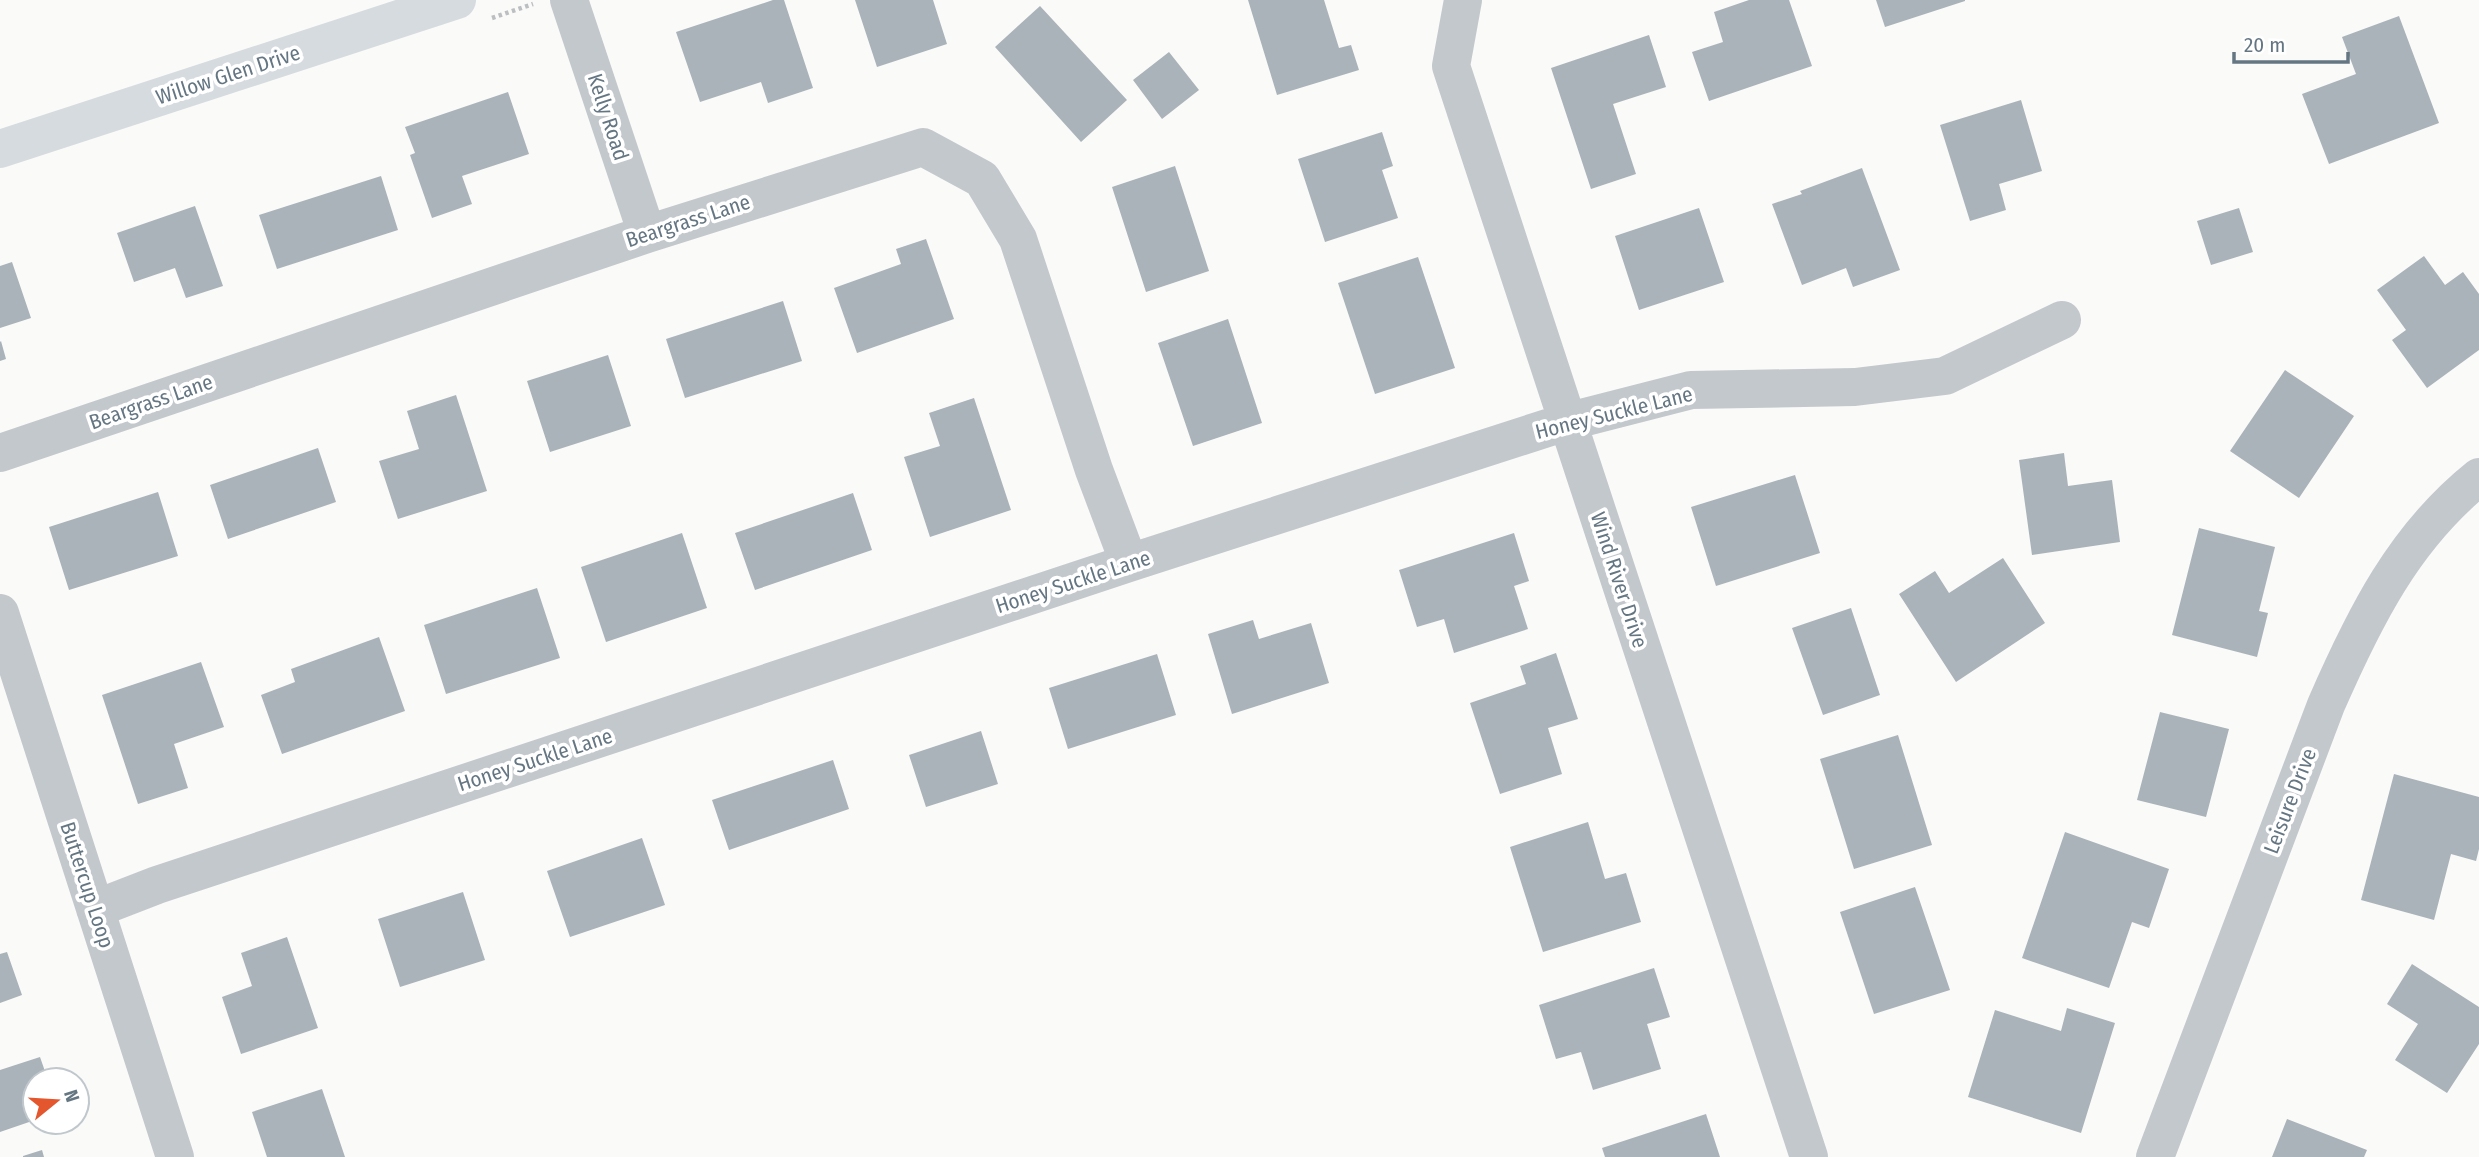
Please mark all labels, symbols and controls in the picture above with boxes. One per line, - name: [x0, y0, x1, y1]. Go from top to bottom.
- scale bar: [2234, 21, 2348, 65]
- text: 20 m: [2244, 32, 2285, 58]
- street label: Willow Glen Drive: [153, 39, 303, 111]
- street label: Kelly Road: [582, 70, 634, 164]
- street label: Beargrass Lane: [623, 189, 753, 253]
- street label: Beargrass Lane: [86, 369, 216, 435]
- street label: Honey Suckle Lane: [1533, 381, 1695, 445]
- street label: Wind River Drive: [1585, 509, 1653, 651]
- street label: Honey Suckle Lane: [992, 545, 1154, 619]
- street label: Honey Suckle Lane: [454, 723, 616, 797]
- street label: Leisure Drive: [2258, 745, 2322, 857]
- street label: Buttercup Loop: [54, 819, 120, 951]
- north arrow: [21, 1066, 91, 1136]
- text: N: [59, 1087, 84, 1105]

